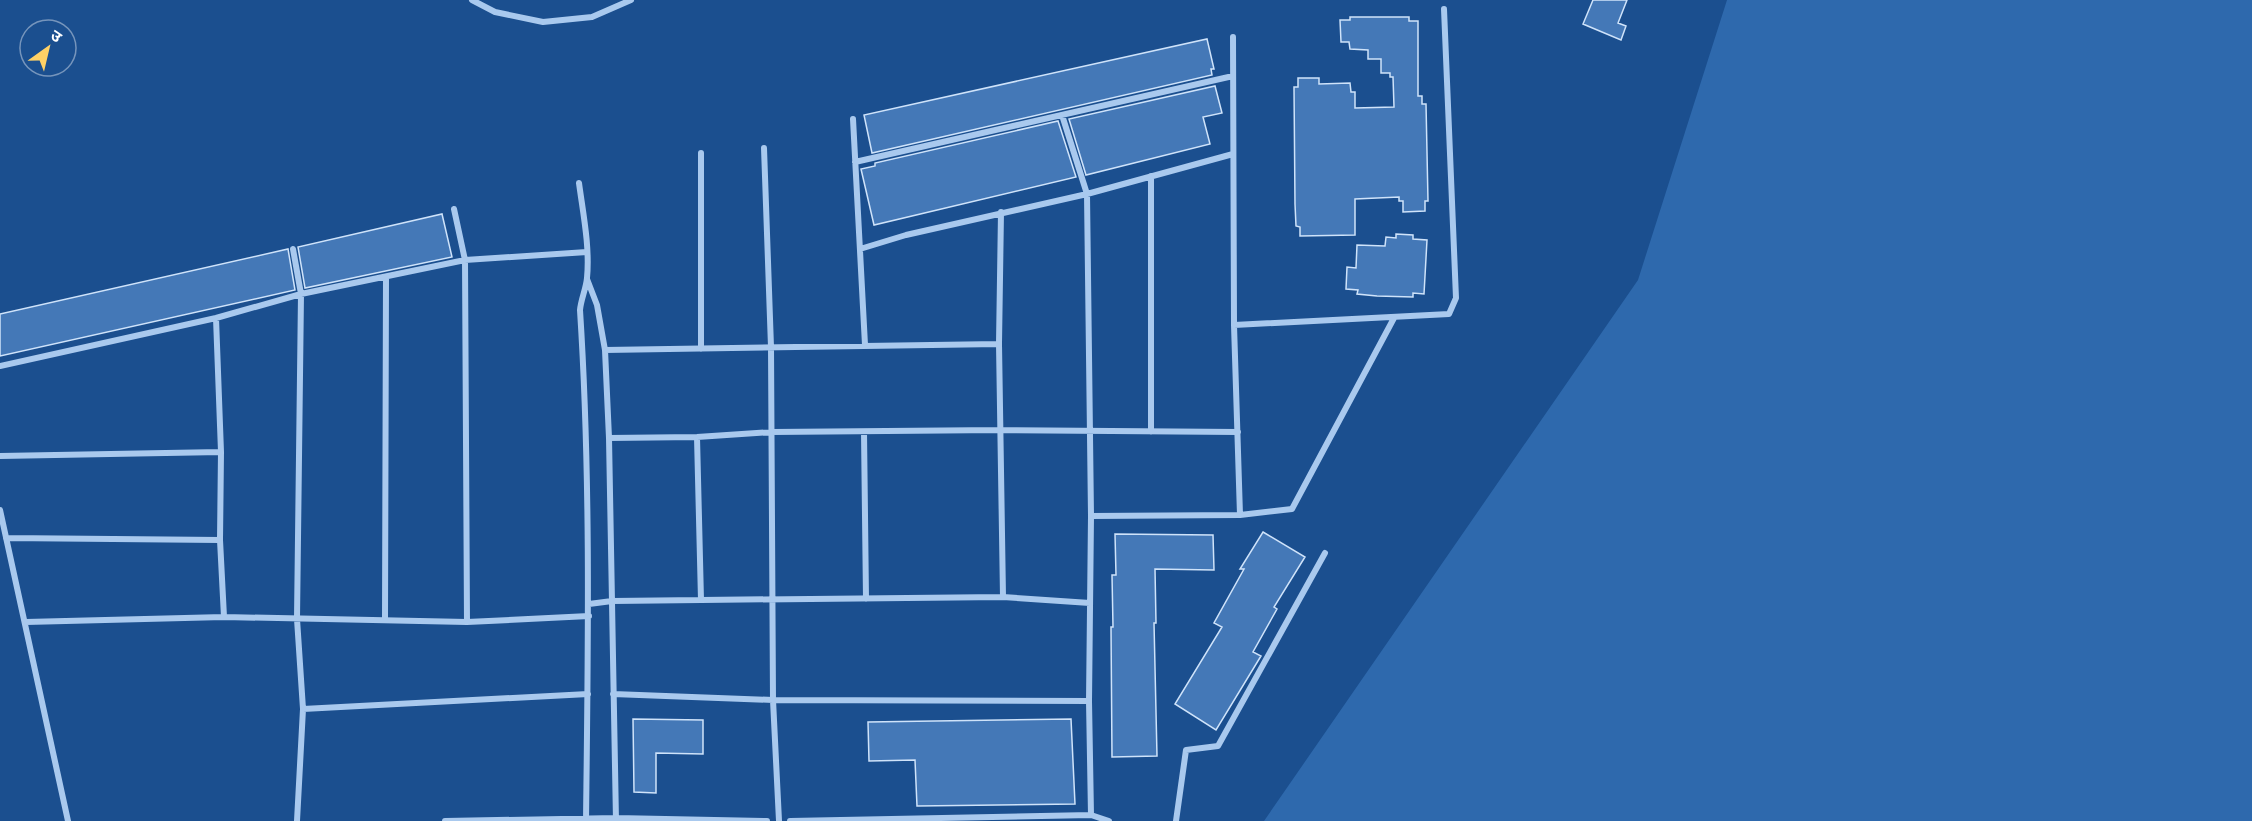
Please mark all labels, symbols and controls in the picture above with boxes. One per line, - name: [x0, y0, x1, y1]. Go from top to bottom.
- north arrow: [18, 18, 78, 78]
- text: उ: [47, 25, 66, 47]

